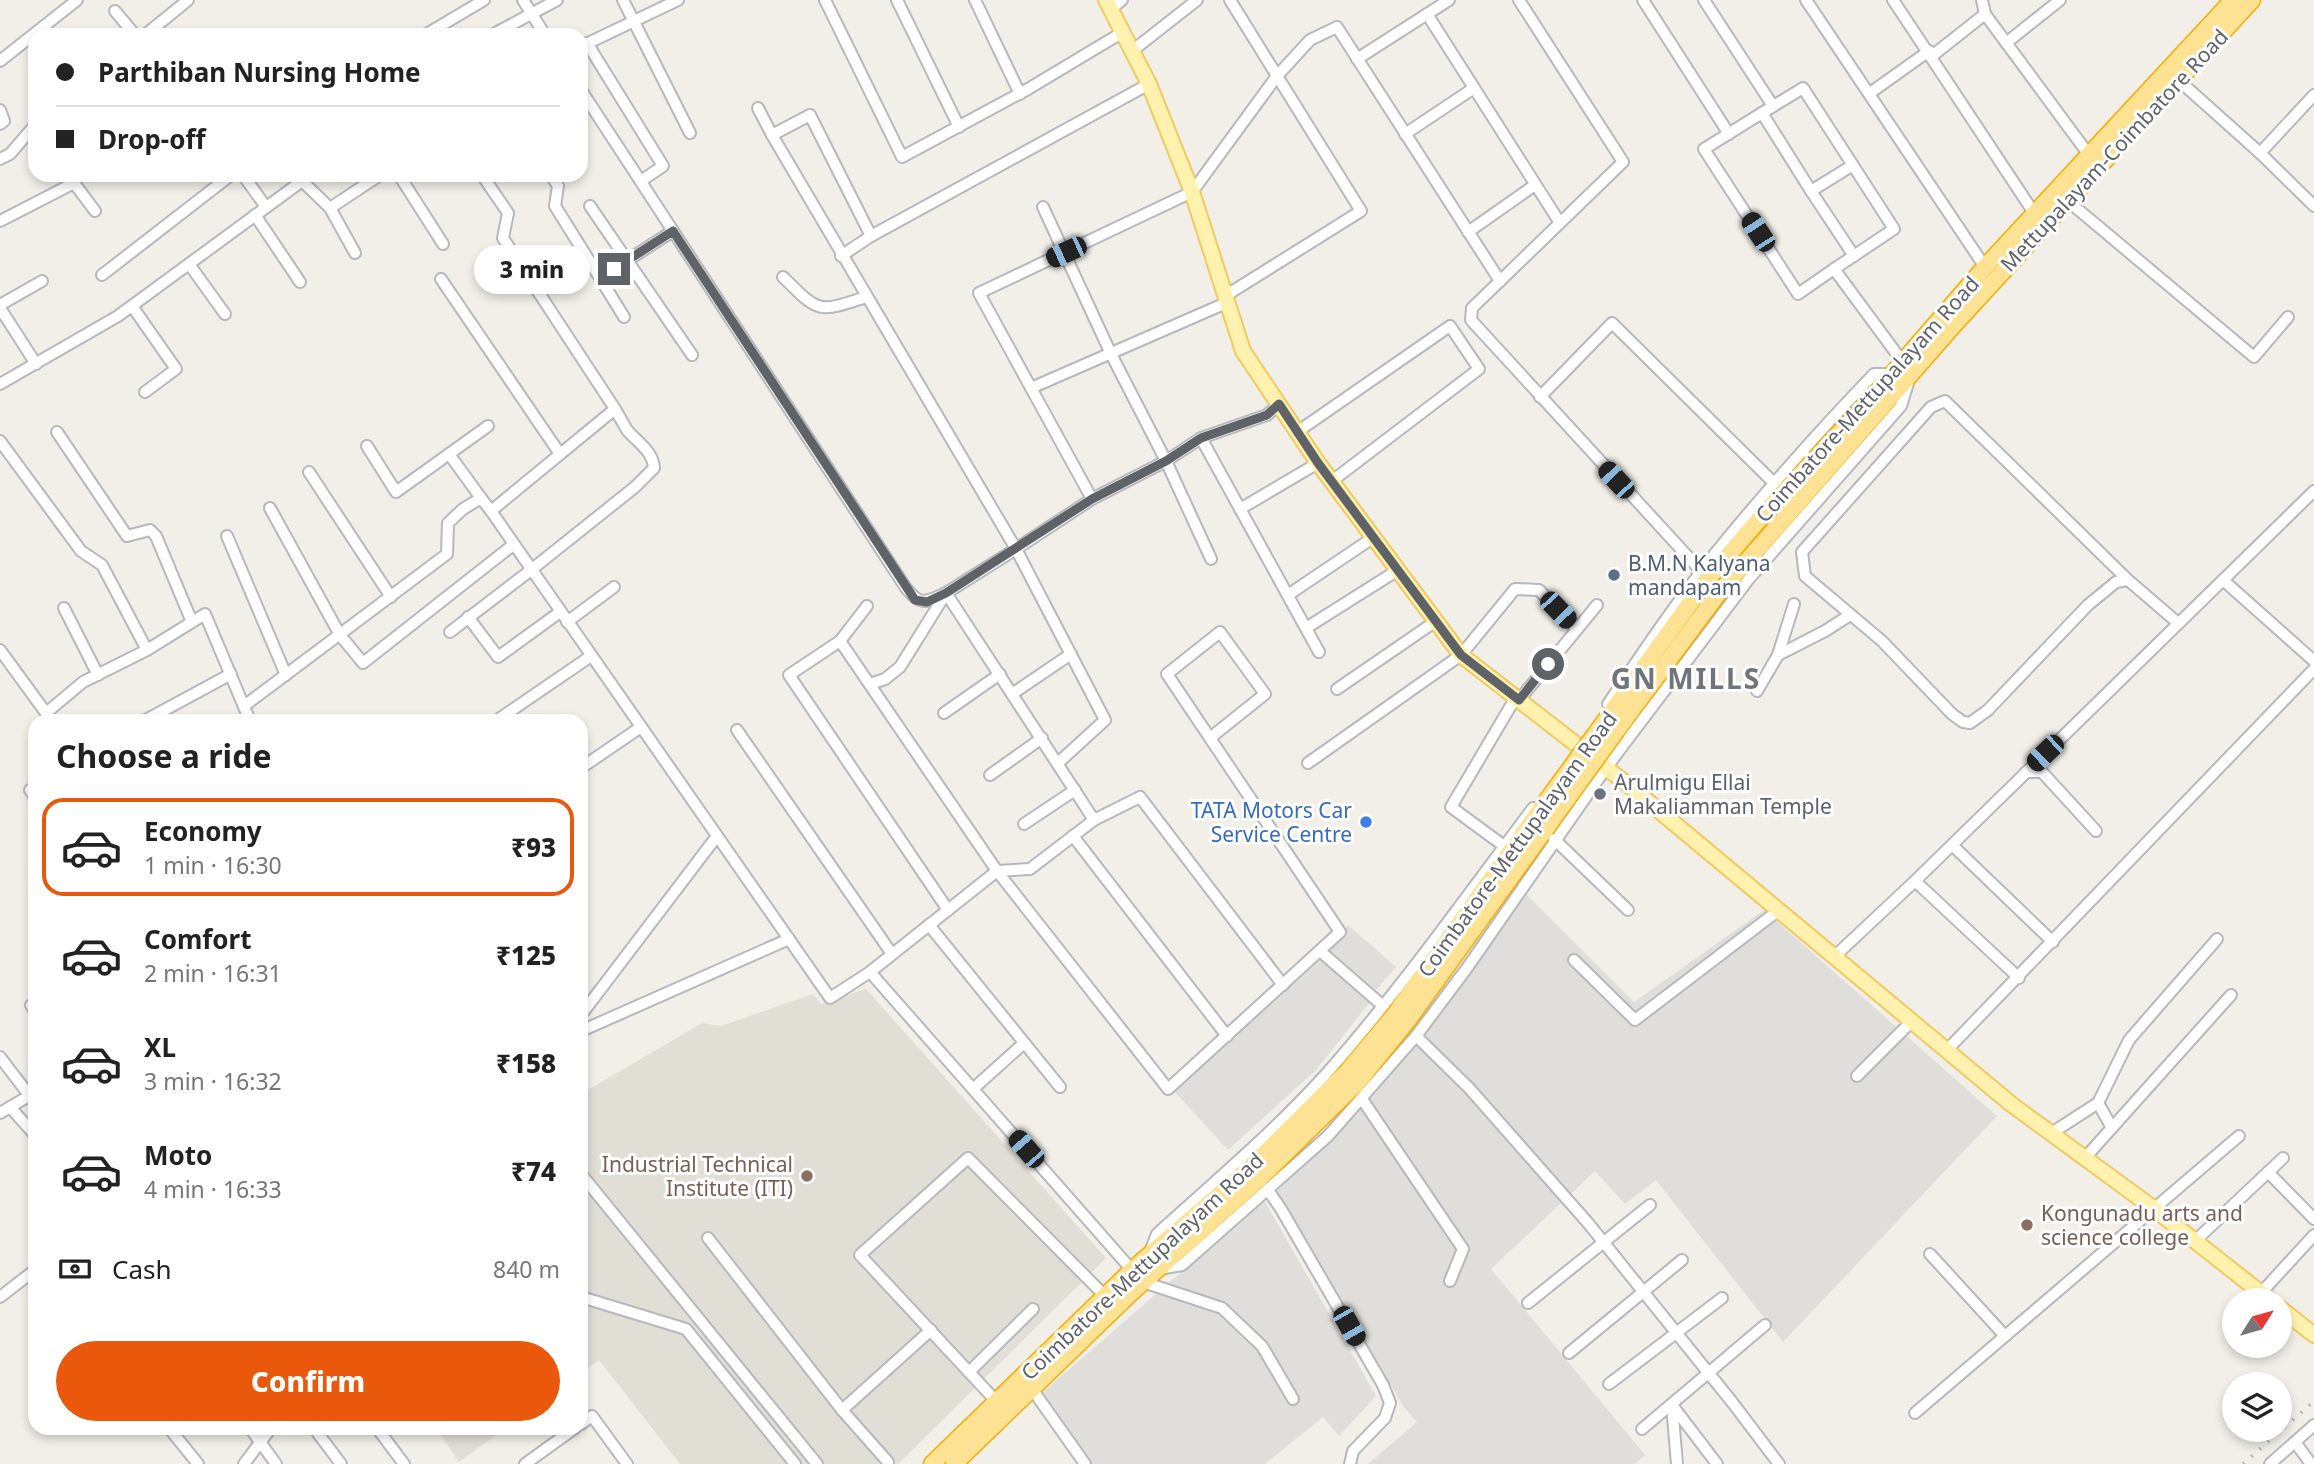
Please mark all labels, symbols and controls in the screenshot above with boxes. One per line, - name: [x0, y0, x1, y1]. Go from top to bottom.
- street label: Mettupalayam-Coimbatore Road: [1994, 23, 2234, 277]
- text: Parthiban Nursing Home: [98, 54, 421, 90]
- text: Drop-off: [98, 121, 205, 157]
- car: [1738, 209, 1779, 255]
- car: [1043, 234, 1090, 270]
- callout: 3 min: [474, 244, 590, 294]
- text: 3 min: [500, 253, 564, 285]
- route end: [598, 253, 630, 285]
- street label: Coimbatore-Mettupalayam Road: [1749, 270, 1985, 528]
- car: [1594, 457, 1639, 503]
- place label: B.M.N Kalyana mandapam: [1628, 549, 1771, 601]
- marker: B.M.N Kalyana mandapam: [1606, 567, 1622, 583]
- car: [1536, 588, 1581, 632]
- route start: [1532, 648, 1564, 680]
- district label: GN MILLS: [1611, 659, 1761, 697]
- street label: Coimbatore-Mettupalayam Road: [1411, 706, 1623, 982]
- car: [2023, 731, 2068, 775]
- text: Choose a ride: [56, 734, 272, 777]
- place label: Arulmigu Ellai Makaliamman Temple: [1614, 768, 1832, 820]
- marker: Arulmigu Ellai Makaliamman Temple: [1592, 786, 1608, 802]
- place label: TATA Motors Car Service Centre: [1191, 796, 1352, 848]
- text: Economy: [144, 813, 262, 849]
- marker: TATA Motors Car Service Centre: [1358, 814, 1374, 830]
- icon: car: [60, 816, 123, 879]
- text: ₹93: [511, 829, 556, 865]
- text: 1 min · 16:30: [144, 849, 282, 881]
- text: Comfort: [144, 921, 252, 957]
- icon: car: [60, 924, 123, 987]
- text: ₹125: [496, 937, 556, 973]
- text: 2 min · 16:31: [144, 957, 282, 989]
- text: XL: [144, 1029, 176, 1065]
- icon: car: [60, 1032, 123, 1095]
- text: ₹158: [496, 1045, 556, 1081]
- text: 3 min · 16:32: [144, 1065, 282, 1097]
- car: [1005, 1126, 1048, 1172]
- text: Moto: [144, 1137, 212, 1173]
- icon: car: [60, 1140, 123, 1203]
- street label: Coimbatore-Mettupalayam Road: [1015, 1146, 1269, 1386]
- place label: Industrial Technical Institute (ITI): [602, 1150, 793, 1202]
- text: ₹74: [511, 1153, 556, 1189]
- marker: Industrial Technical Institute (ITI): [799, 1168, 815, 1184]
- text: 4 min · 16:33: [144, 1173, 282, 1205]
- place label: Kongunadu arts and science college: [2041, 1199, 2243, 1251]
- marker: Kongunadu arts and science college: [2019, 1217, 2035, 1233]
- icon: cash: [56, 1250, 94, 1288]
- text: Cash: [112, 1251, 172, 1287]
- text: 840 m: [493, 1253, 560, 1285]
- north arrow: [2222, 1288, 2292, 1358]
- map controls: [2222, 1288, 2292, 1442]
- car: [1330, 1303, 1369, 1349]
- button: Confirm: [56, 1341, 560, 1421]
- button: layers: [2222, 1372, 2292, 1442]

